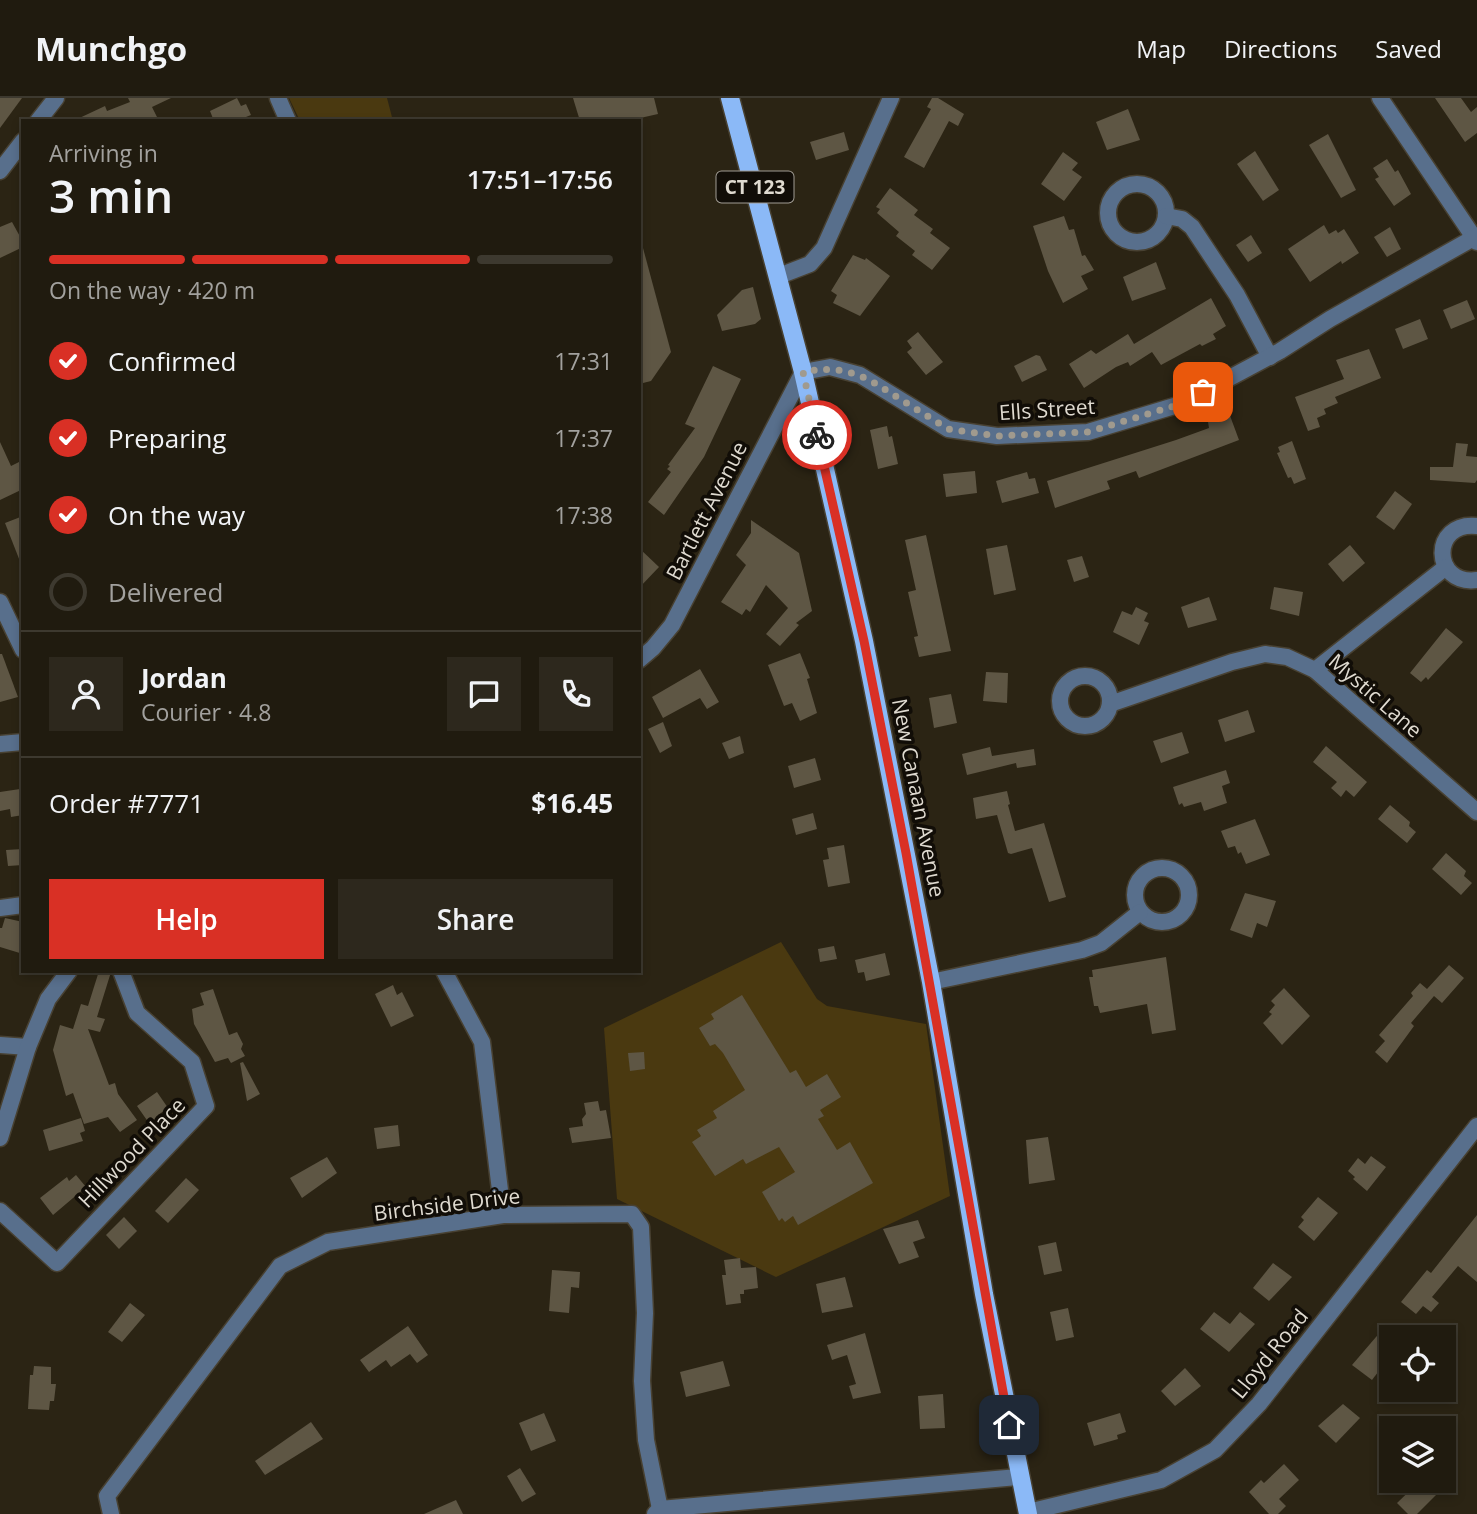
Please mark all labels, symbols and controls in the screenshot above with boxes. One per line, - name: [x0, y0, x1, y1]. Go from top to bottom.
- text: Munchgo: [35, 26, 187, 71]
- text: Map: [1136, 32, 1186, 65]
- text: Directions: [1224, 32, 1337, 65]
- text: Saved: [1375, 32, 1442, 65]
- text: Arriving in: [49, 137, 158, 169]
- text: 17:51–17:56: [467, 161, 613, 197]
- text: 3 min: [49, 164, 173, 226]
- road number: CT 123: [716, 172, 794, 202]
- text: On the way · 420 m: [49, 274, 255, 306]
- icon: check: [49, 342, 87, 380]
- text: Confirmed: [108, 343, 236, 379]
- text: 17:31: [554, 345, 613, 377]
- pin: [1173, 362, 1233, 422]
- icon: bag: [1184, 373, 1222, 411]
- street label: Ells Street: [998, 392, 1096, 426]
- courier: [782, 400, 852, 470]
- icon: bike: [798, 416, 836, 454]
- icon: check: [49, 419, 87, 457]
- text: Preparing: [108, 420, 226, 456]
- text: 17:37: [554, 422, 613, 454]
- street label: Bartlett Avenue: [659, 437, 753, 585]
- icon: check: [49, 496, 87, 534]
- text: On the way: [108, 497, 245, 533]
- text: 17:38: [554, 499, 613, 531]
- text: Delivered: [108, 574, 223, 610]
- street label: Mystic Lane: [1323, 647, 1428, 744]
- button: person: [49, 657, 123, 731]
- button: chat: [447, 657, 521, 731]
- button: phone: [539, 657, 613, 731]
- text: Jordan: [141, 660, 227, 696]
- text: Courier · 4.8: [141, 696, 271, 728]
- street label: New Canaan Avenue: [886, 696, 952, 900]
- text: Order #7771: [49, 785, 204, 821]
- text: $16.45: [531, 785, 613, 821]
- button: Help: [49, 879, 324, 959]
- button: Share: [338, 879, 613, 959]
- street label: Hillwood Place: [72, 1091, 191, 1213]
- street label: Birchside Drive: [372, 1181, 522, 1227]
- street label: Lloyd Road: [1224, 1303, 1314, 1404]
- map controls: [1379, 1325, 1456, 1493]
- button: locate: [1379, 1325, 1456, 1402]
- pin: [979, 1395, 1039, 1455]
- icon: home: [990, 1406, 1028, 1444]
- button: layers: [1379, 1416, 1456, 1493]

